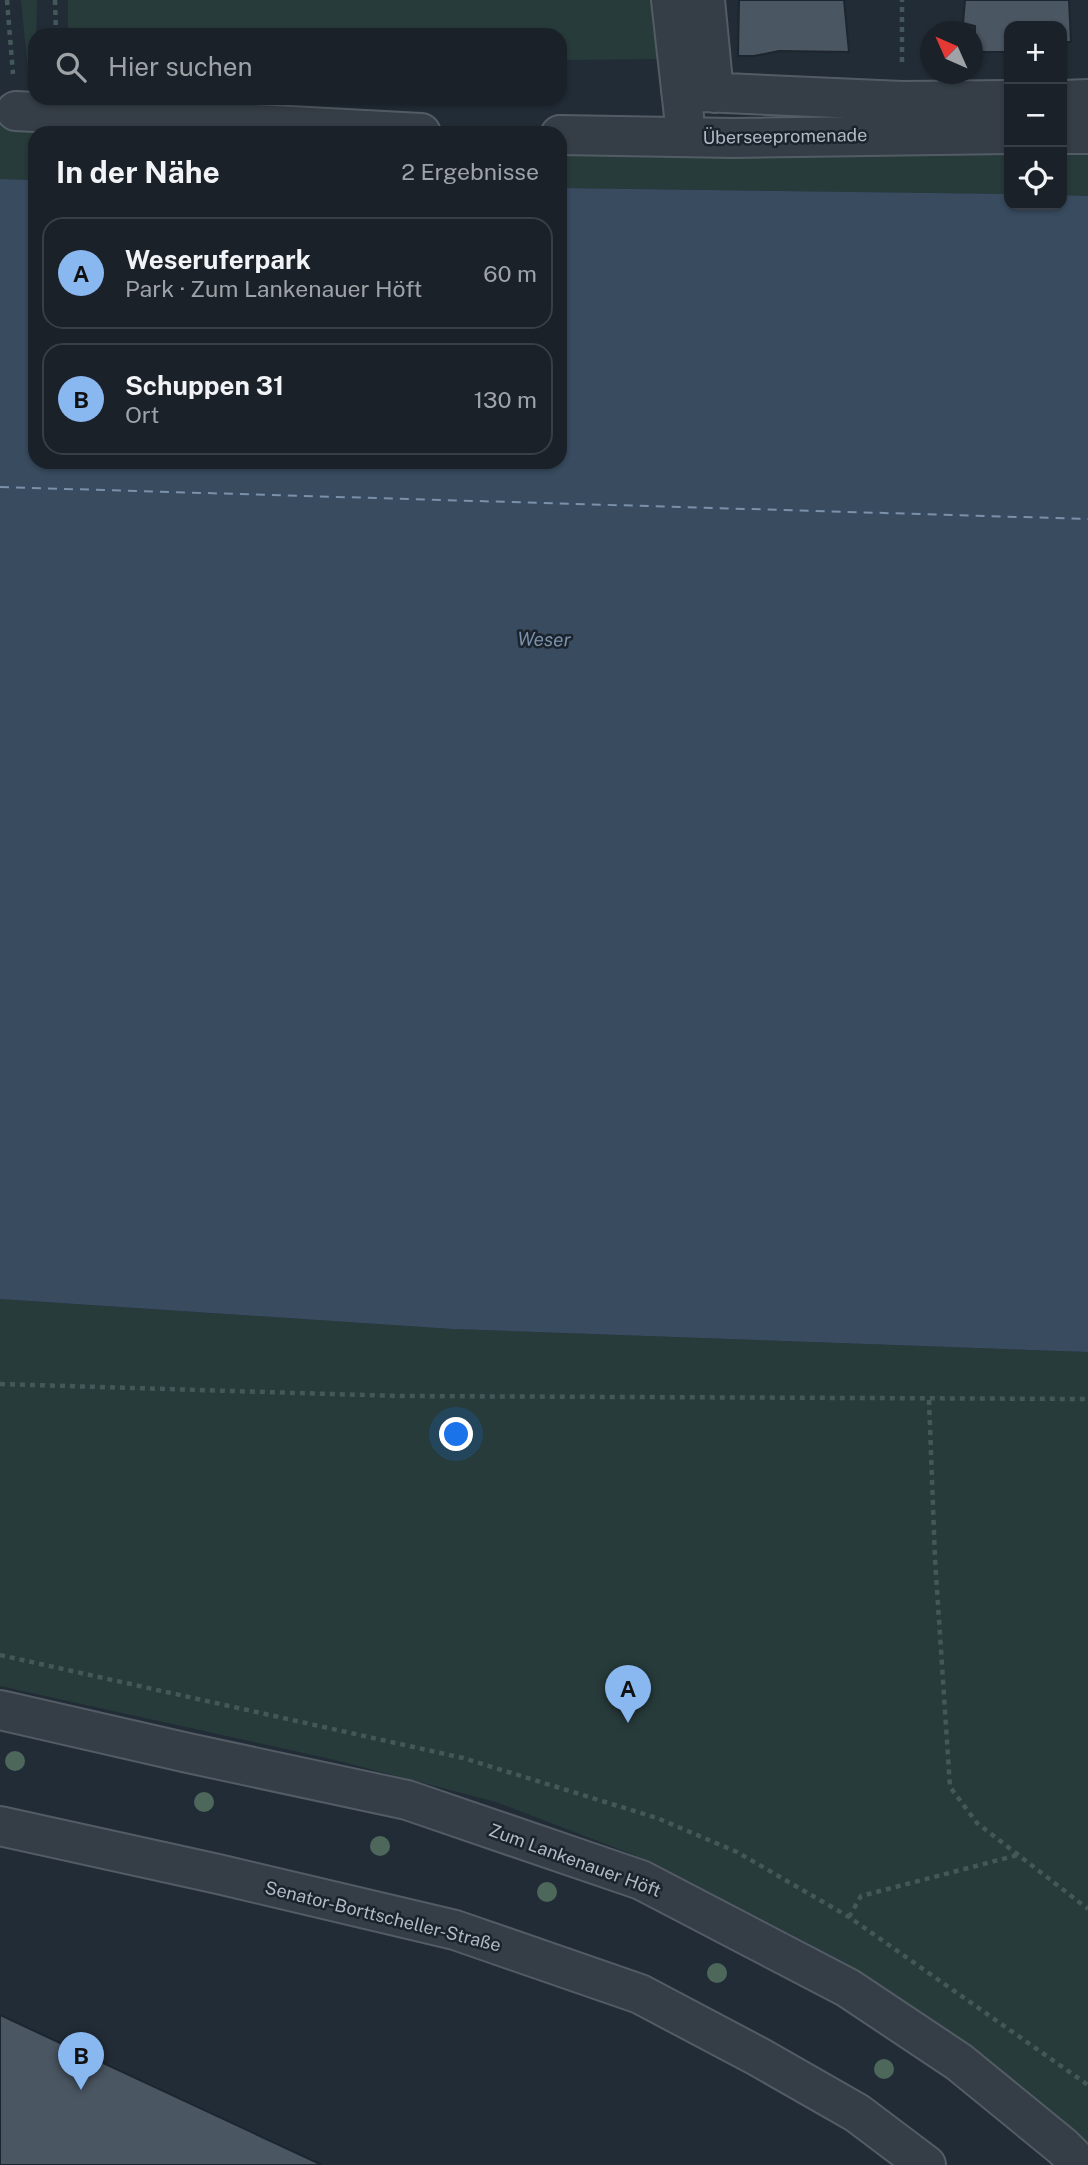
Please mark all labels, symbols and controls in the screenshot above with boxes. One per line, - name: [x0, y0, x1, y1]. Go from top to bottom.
- north arrow: [920, 21, 983, 84]
- map controls: [1004, 21, 1067, 210]
- button: +: [1004, 21, 1067, 84]
- search box: [28, 28, 567, 105]
- icon: search: [52, 48, 90, 86]
- text: Hier suchen: [108, 51, 253, 82]
- button: −: [1004, 84, 1067, 147]
- street label: Überseepromenade: [702, 123, 868, 148]
- button: locate: [1004, 147, 1067, 210]
- text: In der Nähe: [56, 154, 220, 190]
- text: 2 Ergebnisse: [401, 158, 539, 185]
- text: Weseruferpark: [125, 244, 311, 275]
- text: A: [73, 260, 89, 287]
- text: 60 m: [483, 260, 537, 287]
- text: Park · Zum Lankenauer Höft: [125, 275, 422, 302]
- text: Schuppen 31: [125, 370, 284, 401]
- text: B: [73, 386, 89, 413]
- text: 130 m: [474, 386, 537, 413]
- text: Ort: [125, 401, 159, 428]
- water label: Weser: [517, 628, 572, 650]
- your location: [439, 1417, 473, 1451]
- pin: A: [605, 1665, 651, 1723]
- street label: Zum Lankenauer Höft: [486, 1819, 664, 1901]
- street label: Senator-Borttscheller-Straße: [263, 1876, 503, 1956]
- pin: B: [58, 2032, 104, 2090]

